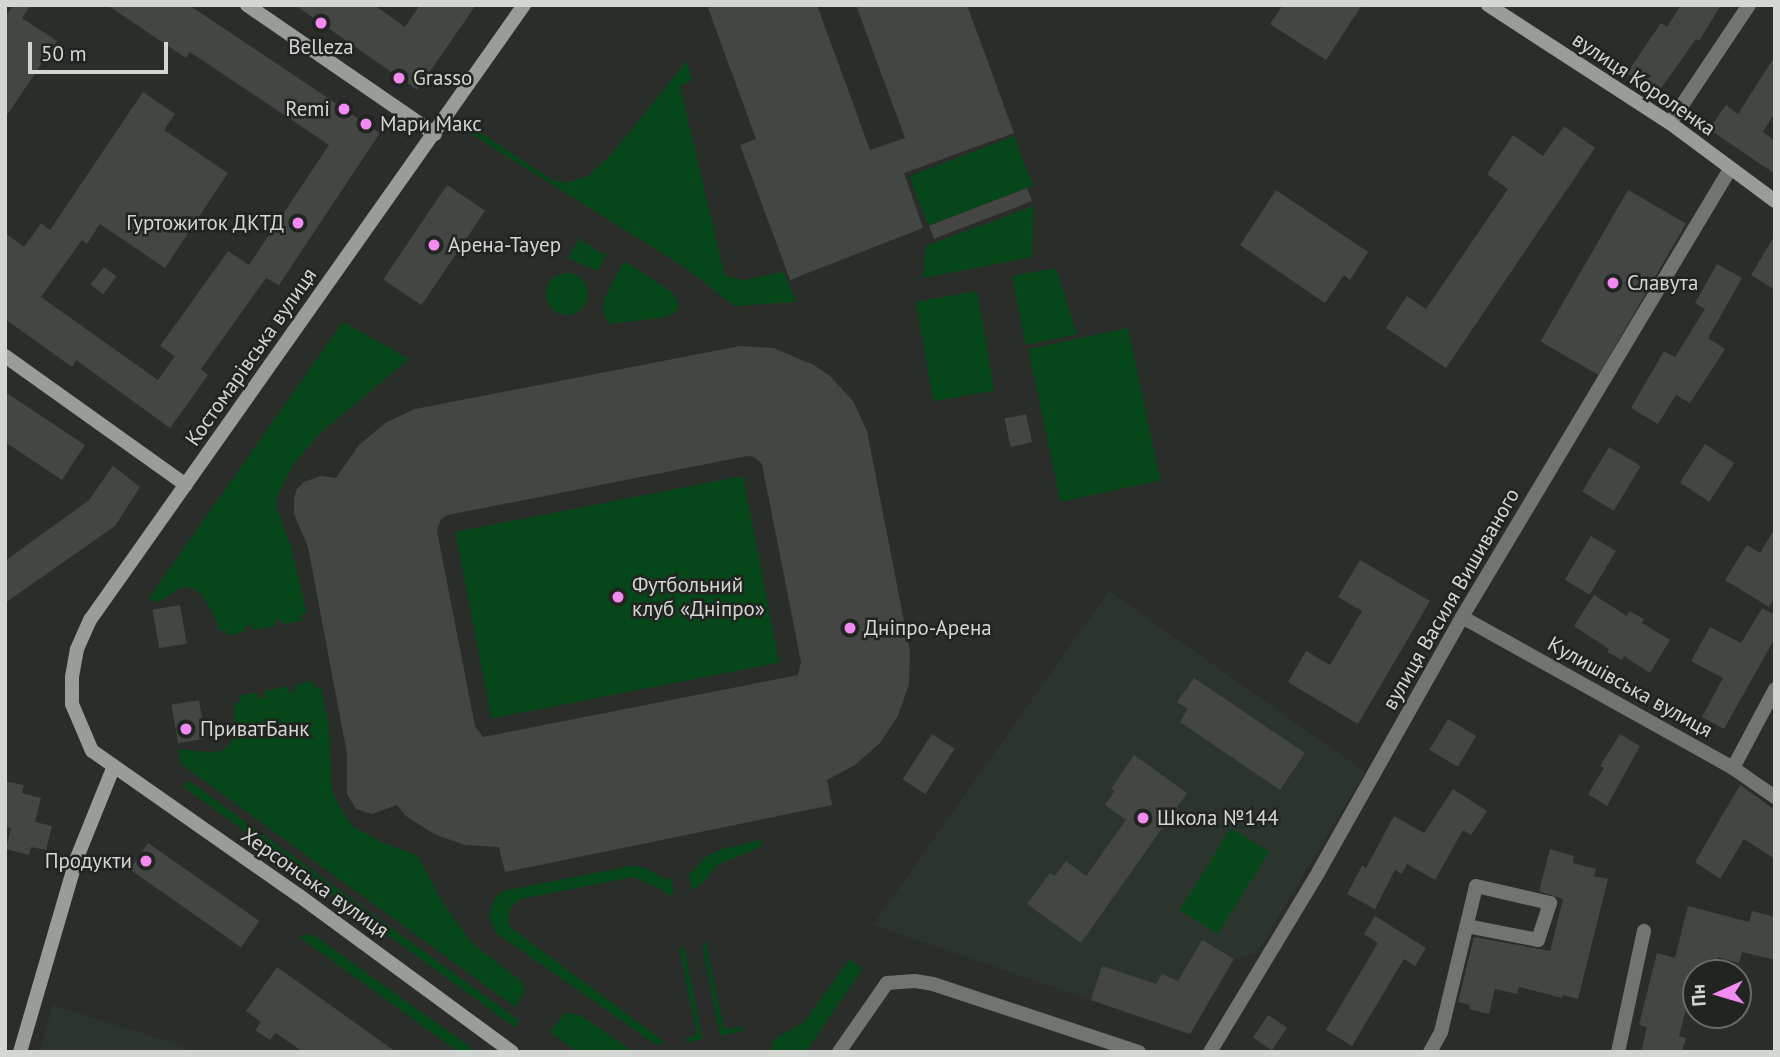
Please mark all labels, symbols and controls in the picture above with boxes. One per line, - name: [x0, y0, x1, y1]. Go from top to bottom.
- marker: Belleza: [313, 15, 329, 31]
- street label: вулиця Короленка: [1568, 27, 1720, 141]
- scale bar: [32, 28, 172, 72]
- place label: Belleza: [288, 34, 354, 60]
- text: 50 m: [41, 40, 87, 67]
- place label: Grasso: [413, 65, 472, 91]
- marker: Grasso: [391, 70, 407, 86]
- place label: Remi: [285, 96, 330, 122]
- marker: Remi: [336, 101, 352, 117]
- place label: Мари Макс: [380, 111, 482, 137]
- marker: Мари Макс: [358, 116, 374, 132]
- place label: Гуртожиток ДКТД: [126, 210, 284, 236]
- marker: Гуртожиток ДКТД: [290, 215, 306, 231]
- place label: Арена-Тауер: [448, 232, 561, 258]
- marker: Арена-Тауер: [426, 237, 442, 253]
- street label: Костомарівська вулиця: [180, 263, 322, 451]
- place label: Славута: [1627, 270, 1698, 296]
- marker: Славута: [1605, 275, 1621, 291]
- street label: вулиця Василя Вишиваного: [1377, 484, 1525, 714]
- place label: Футбольний клуб «Дніпро»: [632, 572, 765, 622]
- marker: Футбольний клуб «Дніпро»: [610, 589, 626, 605]
- place label: Дніпро-Арена: [864, 615, 992, 641]
- marker: Дніпро-Арена: [842, 620, 858, 636]
- street label: Кулишівська вулиця: [1543, 631, 1717, 743]
- place label: ПриватБанк: [200, 716, 309, 742]
- marker: ПриватБанк: [178, 721, 194, 737]
- place label: Школа №144: [1157, 805, 1279, 831]
- marker: Школа №144: [1135, 810, 1151, 826]
- street label: Херсонська вулиця: [236, 823, 394, 943]
- place label: Продукти: [45, 848, 132, 874]
- marker: Продукти: [138, 853, 154, 869]
- north arrow: [1682, 959, 1752, 1029]
- text: Пн: [1685, 983, 1711, 1007]

